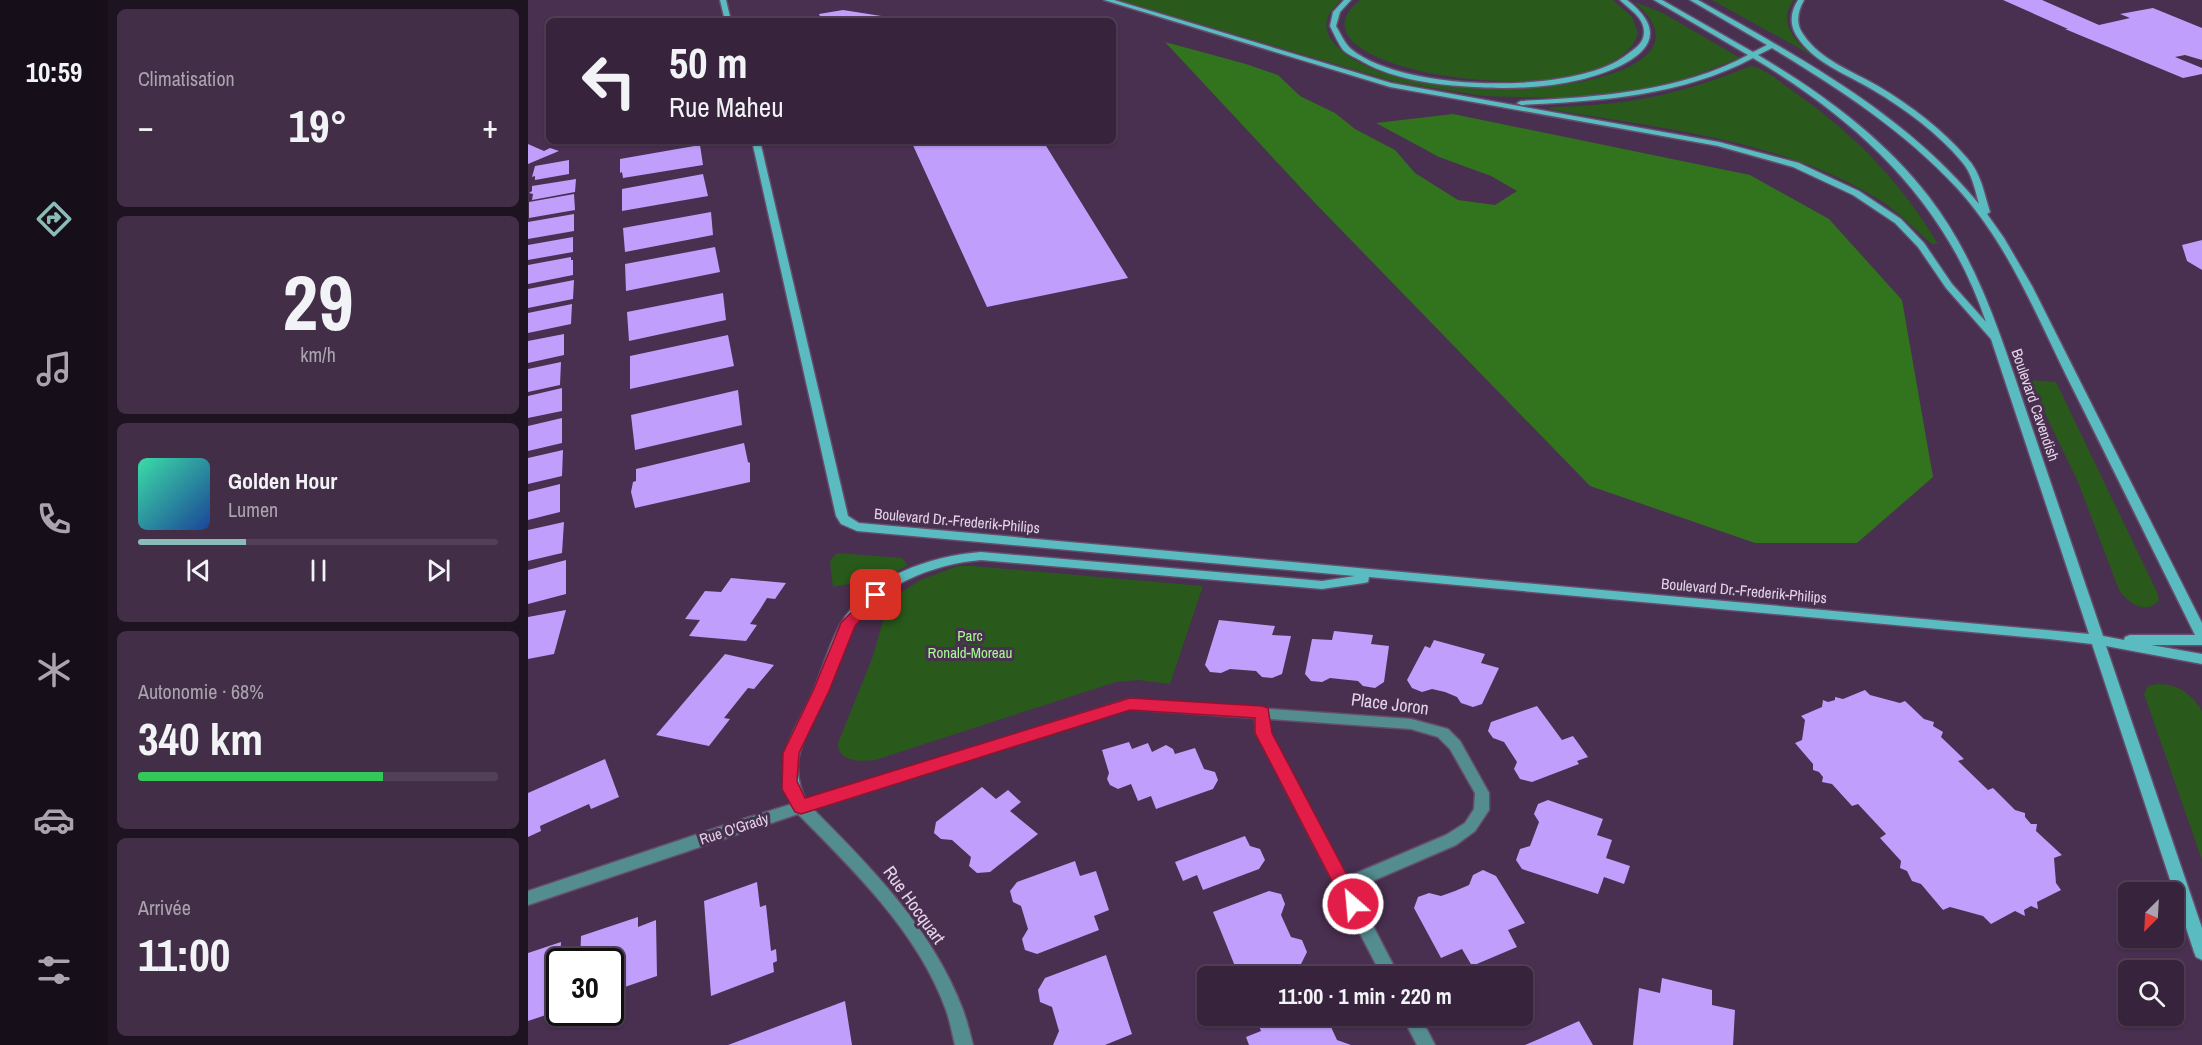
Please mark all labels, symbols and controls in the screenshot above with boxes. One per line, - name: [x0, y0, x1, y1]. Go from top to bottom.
- text: 50 m: [669, 35, 748, 91]
- icon: left: [570, 42, 648, 120]
- text: 10:59: [26, 54, 82, 90]
- text: Climatisation: [138, 65, 235, 92]
- text: Rue Maheu: [669, 89, 783, 125]
- text: 19°: [288, 95, 348, 156]
- text: −: [138, 104, 154, 148]
- text: +: [482, 104, 498, 148]
- icon: directions: [33, 198, 75, 240]
- text: 29: [282, 249, 354, 354]
- text: km/h: [300, 341, 336, 368]
- street label: Boulevard Cavendish: [2006, 346, 2065, 464]
- icon: music: [33, 348, 75, 390]
- text: Golden Hour: [228, 466, 337, 496]
- text: Lumen: [228, 496, 278, 523]
- icon: phone: [33, 498, 75, 540]
- street label: Boulevard Dr.-Frederik-Philips: [873, 503, 1041, 538]
- icon: previous: [182, 554, 215, 587]
- icon: pause: [302, 554, 335, 587]
- icon: next: [422, 554, 455, 587]
- pin: [850, 569, 901, 620]
- street label: Boulevard Dr.-Frederik-Philips: [1660, 573, 1828, 608]
- icon: arrive: [859, 578, 892, 611]
- park label: Parc Ronald-Moreau: [928, 625, 1012, 663]
- icon: climate: [33, 649, 75, 691]
- text: Autonomie · 68%: [138, 678, 264, 705]
- street label: Place Joron: [1350, 686, 1430, 721]
- text: 340 km: [138, 708, 263, 769]
- icon: car: [33, 799, 75, 841]
- street label: Rue O'Grady: [697, 807, 772, 850]
- street label: Rue Hocquart: [878, 861, 951, 949]
- position arrow: [1321, 872, 1385, 936]
- north arrow: [2118, 882, 2184, 948]
- map controls: [2118, 882, 2184, 1026]
- text: Arrivée: [138, 894, 191, 921]
- text: 11:00: [138, 924, 230, 985]
- speed limit sign: 30: [546, 948, 624, 1026]
- icon: filters: [33, 949, 75, 991]
- button: search: [2118, 960, 2184, 1026]
- text: 11:00 · 1 min · 220 m: [1278, 981, 1452, 1011]

